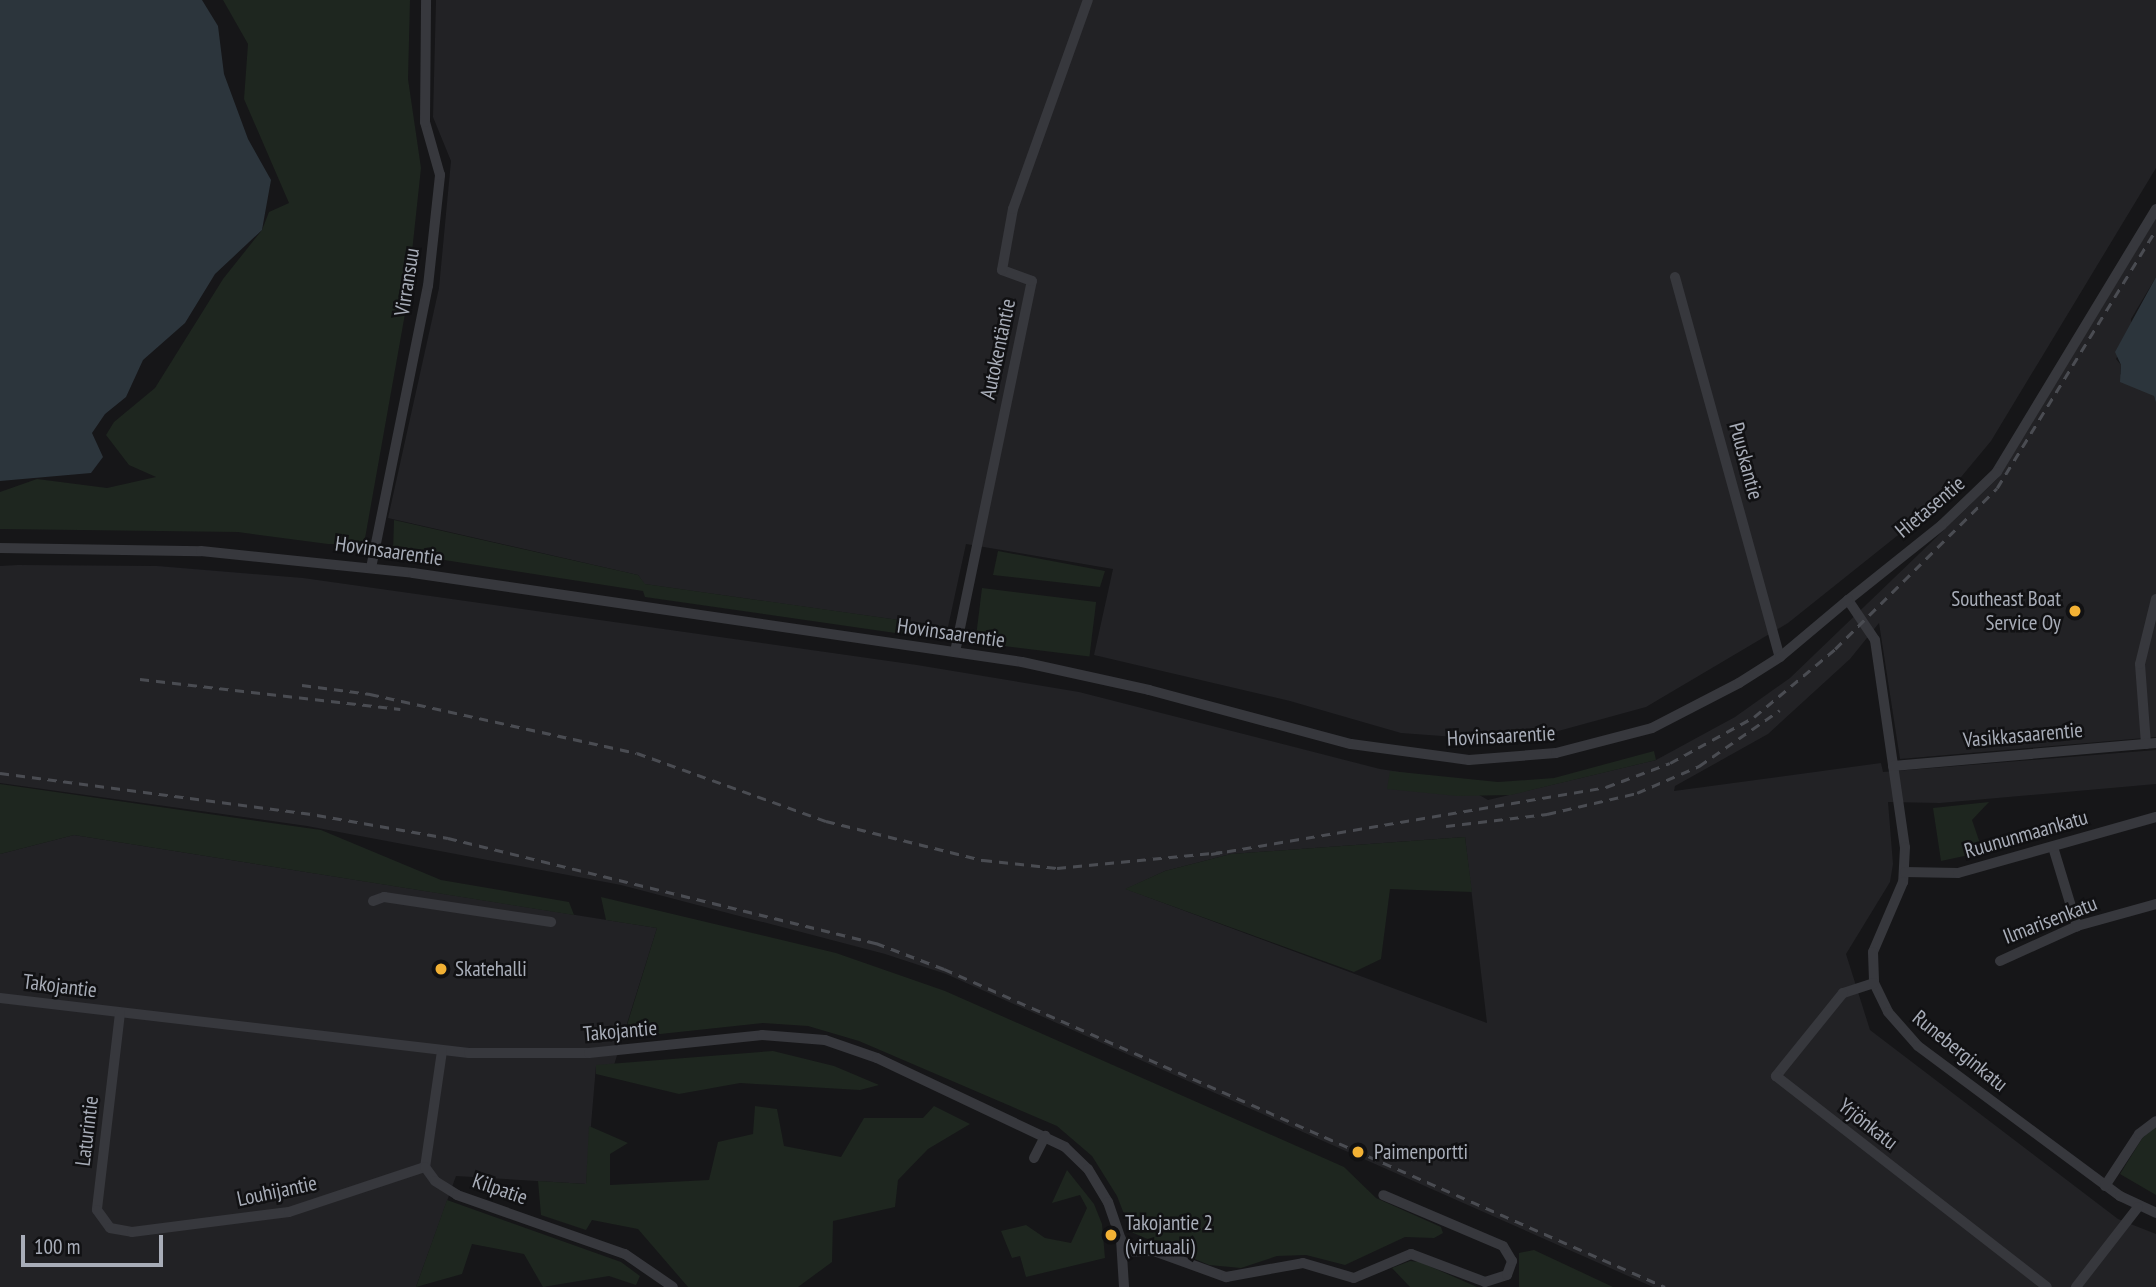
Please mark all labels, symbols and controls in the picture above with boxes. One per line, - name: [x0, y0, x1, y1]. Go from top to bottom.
- street label: Virransuu: [389, 246, 425, 318]
- street label: Autokentäntie: [975, 297, 1021, 401]
- street label: Puuskantie: [1724, 420, 1768, 502]
- street label: Hietasentie: [1890, 471, 1970, 543]
- street label: Hovinsaarentie: [333, 531, 445, 571]
- place label: Southeast Boat Service Oy: [1951, 586, 2061, 636]
- marker: Southeast Boat Service Oy: [2067, 603, 2083, 619]
- street label: Hovinsaarentie: [895, 613, 1007, 653]
- street label: Vasikkasaarentie: [1962, 717, 2084, 753]
- street label: Hovinsaarentie: [1446, 721, 1556, 751]
- street label: Ruununmaankatu: [1961, 804, 2091, 864]
- street label: Ilmarisenkatu: [1999, 891, 2101, 949]
- place label: Skatehalli: [455, 956, 527, 982]
- marker: Skatehalli: [433, 961, 449, 977]
- street label: Takojantie: [22, 969, 98, 1003]
- street label: Runeberginkatu: [1907, 1005, 2013, 1097]
- street label: Takojantie: [582, 1015, 658, 1047]
- street label: Yrjönkatu: [1833, 1093, 1903, 1155]
- street label: Laturintie: [70, 1095, 104, 1167]
- place label: Paimenportti: [1374, 1139, 1468, 1165]
- marker: Paimenportti: [1348, 1142, 1368, 1162]
- street label: Kilpatie: [469, 1168, 531, 1210]
- street label: Louhijantie: [235, 1170, 319, 1212]
- place label: Takojantie 2 (virtuaali): [1125, 1210, 1213, 1260]
- scale bar: [24, 1220, 166, 1264]
- marker: Takojantie 2 (virtuaali): [1103, 1227, 1119, 1243]
- text: 100 m: [34, 1233, 80, 1260]

